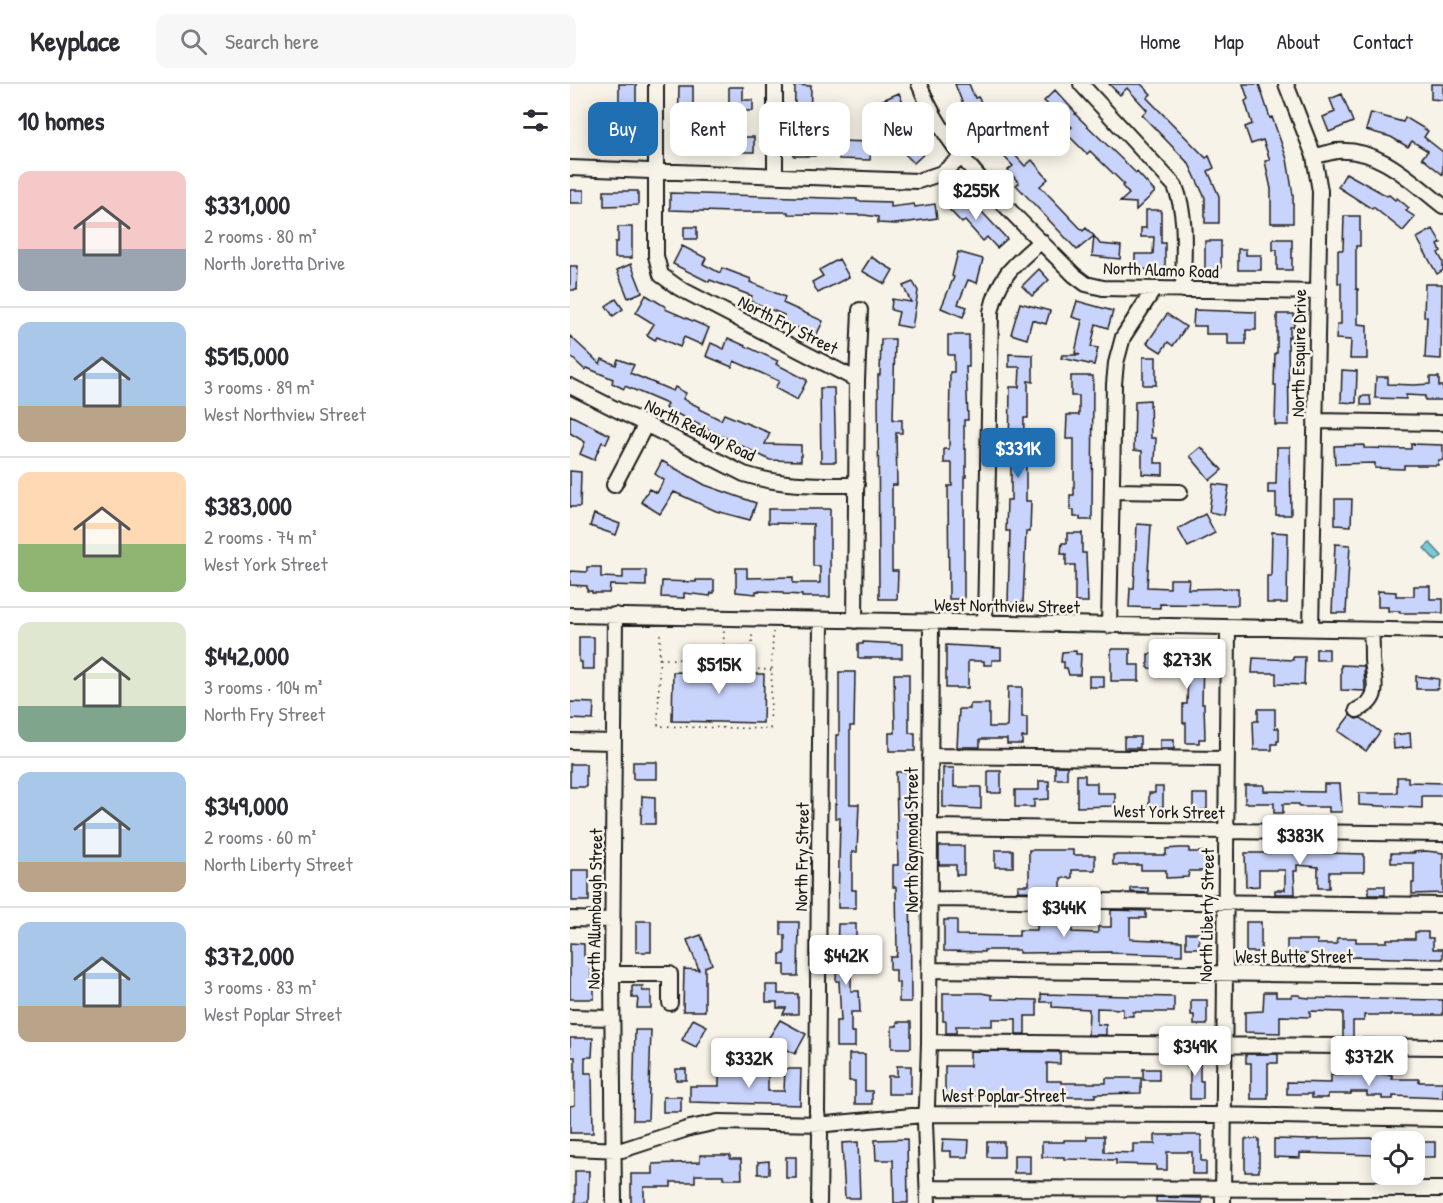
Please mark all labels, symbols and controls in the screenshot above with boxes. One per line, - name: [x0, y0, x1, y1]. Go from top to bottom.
- search box: [156, 14, 576, 68]
- text: Keyplace: [30, 22, 120, 60]
- icon: search: [177, 25, 210, 58]
- text: Search here: [225, 26, 319, 56]
- text: Home: [1140, 27, 1181, 56]
- text: Map: [1214, 27, 1244, 56]
- text: About: [1277, 27, 1320, 56]
- text: Contact: [1353, 27, 1413, 56]
- chip: Buy: [588, 102, 658, 156]
- chip: Rent: [670, 102, 747, 156]
- chip: Filters: [759, 102, 850, 156]
- chip: New: [862, 102, 934, 156]
- chip: Apartment: [946, 102, 1070, 156]
- text: 10 homes: [18, 103, 105, 138]
- icon: filters: [519, 104, 552, 137]
- pin: $255K: [934, 170, 1018, 221]
- text: $255K: [953, 176, 999, 203]
- text: $331,000: [204, 187, 290, 222]
- icon: home: [66, 195, 138, 267]
- text: 2 rooms · 80 m²: [204, 222, 317, 249]
- text: North Joretta Drive: [204, 249, 345, 276]
- street label: North Alamo Road: [1103, 255, 1219, 284]
- street label: North Fry Street: [734, 289, 843, 361]
- street label: North Esquire Drive: [1285, 289, 1312, 417]
- text: $515,000: [204, 338, 289, 373]
- icon: home: [66, 346, 138, 418]
- text: 3 rooms · 89 m²: [204, 373, 315, 400]
- street label: North Redway Road: [641, 392, 760, 467]
- text: West Northview Street: [204, 400, 366, 427]
- pin: $331K: [976, 428, 1060, 479]
- text: $331K: [995, 434, 1041, 461]
- text: $383,000: [204, 488, 292, 523]
- icon: home: [66, 496, 138, 568]
- text: 2 rooms · 74 m²: [204, 523, 316, 550]
- text: West York Street: [204, 550, 328, 577]
- street label: West Northview Street: [934, 592, 1081, 619]
- text: $442,000: [204, 638, 289, 673]
- pin: $273K: [1145, 639, 1229, 690]
- pin: $515K: [677, 644, 761, 695]
- text: $273K: [1163, 645, 1211, 672]
- icon: home: [66, 646, 138, 718]
- text: $515K: [697, 650, 741, 677]
- text: 3 rooms · 104 m²: [204, 673, 322, 700]
- text: North Fry Street: [204, 700, 325, 727]
- street label: North Raymond Street: [899, 767, 924, 913]
- text: $349,000: [204, 788, 288, 823]
- icon: home: [66, 796, 138, 868]
- street label: West York Street: [1113, 798, 1226, 825]
- street label: North Fry Street: [788, 801, 815, 912]
- pin: $383K: [1258, 815, 1342, 866]
- text: $383K: [1276, 821, 1324, 848]
- text: 2 rooms · 60 m²: [204, 823, 316, 850]
- street label: North Allumbaugh Street: [581, 828, 608, 990]
- street label: North Liberty Street: [1193, 847, 1220, 982]
- text: North Liberty Street: [204, 850, 353, 877]
- pin: $344K: [1022, 887, 1106, 938]
- text: $344K: [1042, 893, 1086, 920]
- pin: $442K: [804, 935, 888, 986]
- text: $372,000: [204, 938, 294, 973]
- text: $442K: [824, 941, 868, 968]
- street label: West Butte Street: [1235, 944, 1354, 969]
- icon: home: [66, 946, 138, 1018]
- text: 3 rooms · 83 m²: [204, 973, 316, 1000]
- text: West Poplar Street: [204, 1000, 342, 1027]
- pin: $349K: [1153, 1026, 1237, 1077]
- text: $349K: [1173, 1032, 1217, 1059]
- pin: $372K: [1327, 1036, 1411, 1087]
- pin: $332K: [707, 1038, 791, 1089]
- text: $372K: [1345, 1042, 1393, 1069]
- text: $332K: [725, 1044, 773, 1071]
- street label: West Poplar Street: [942, 1083, 1067, 1108]
- map controls: [1371, 1131, 1425, 1185]
- button: locate: [1371, 1131, 1425, 1185]

